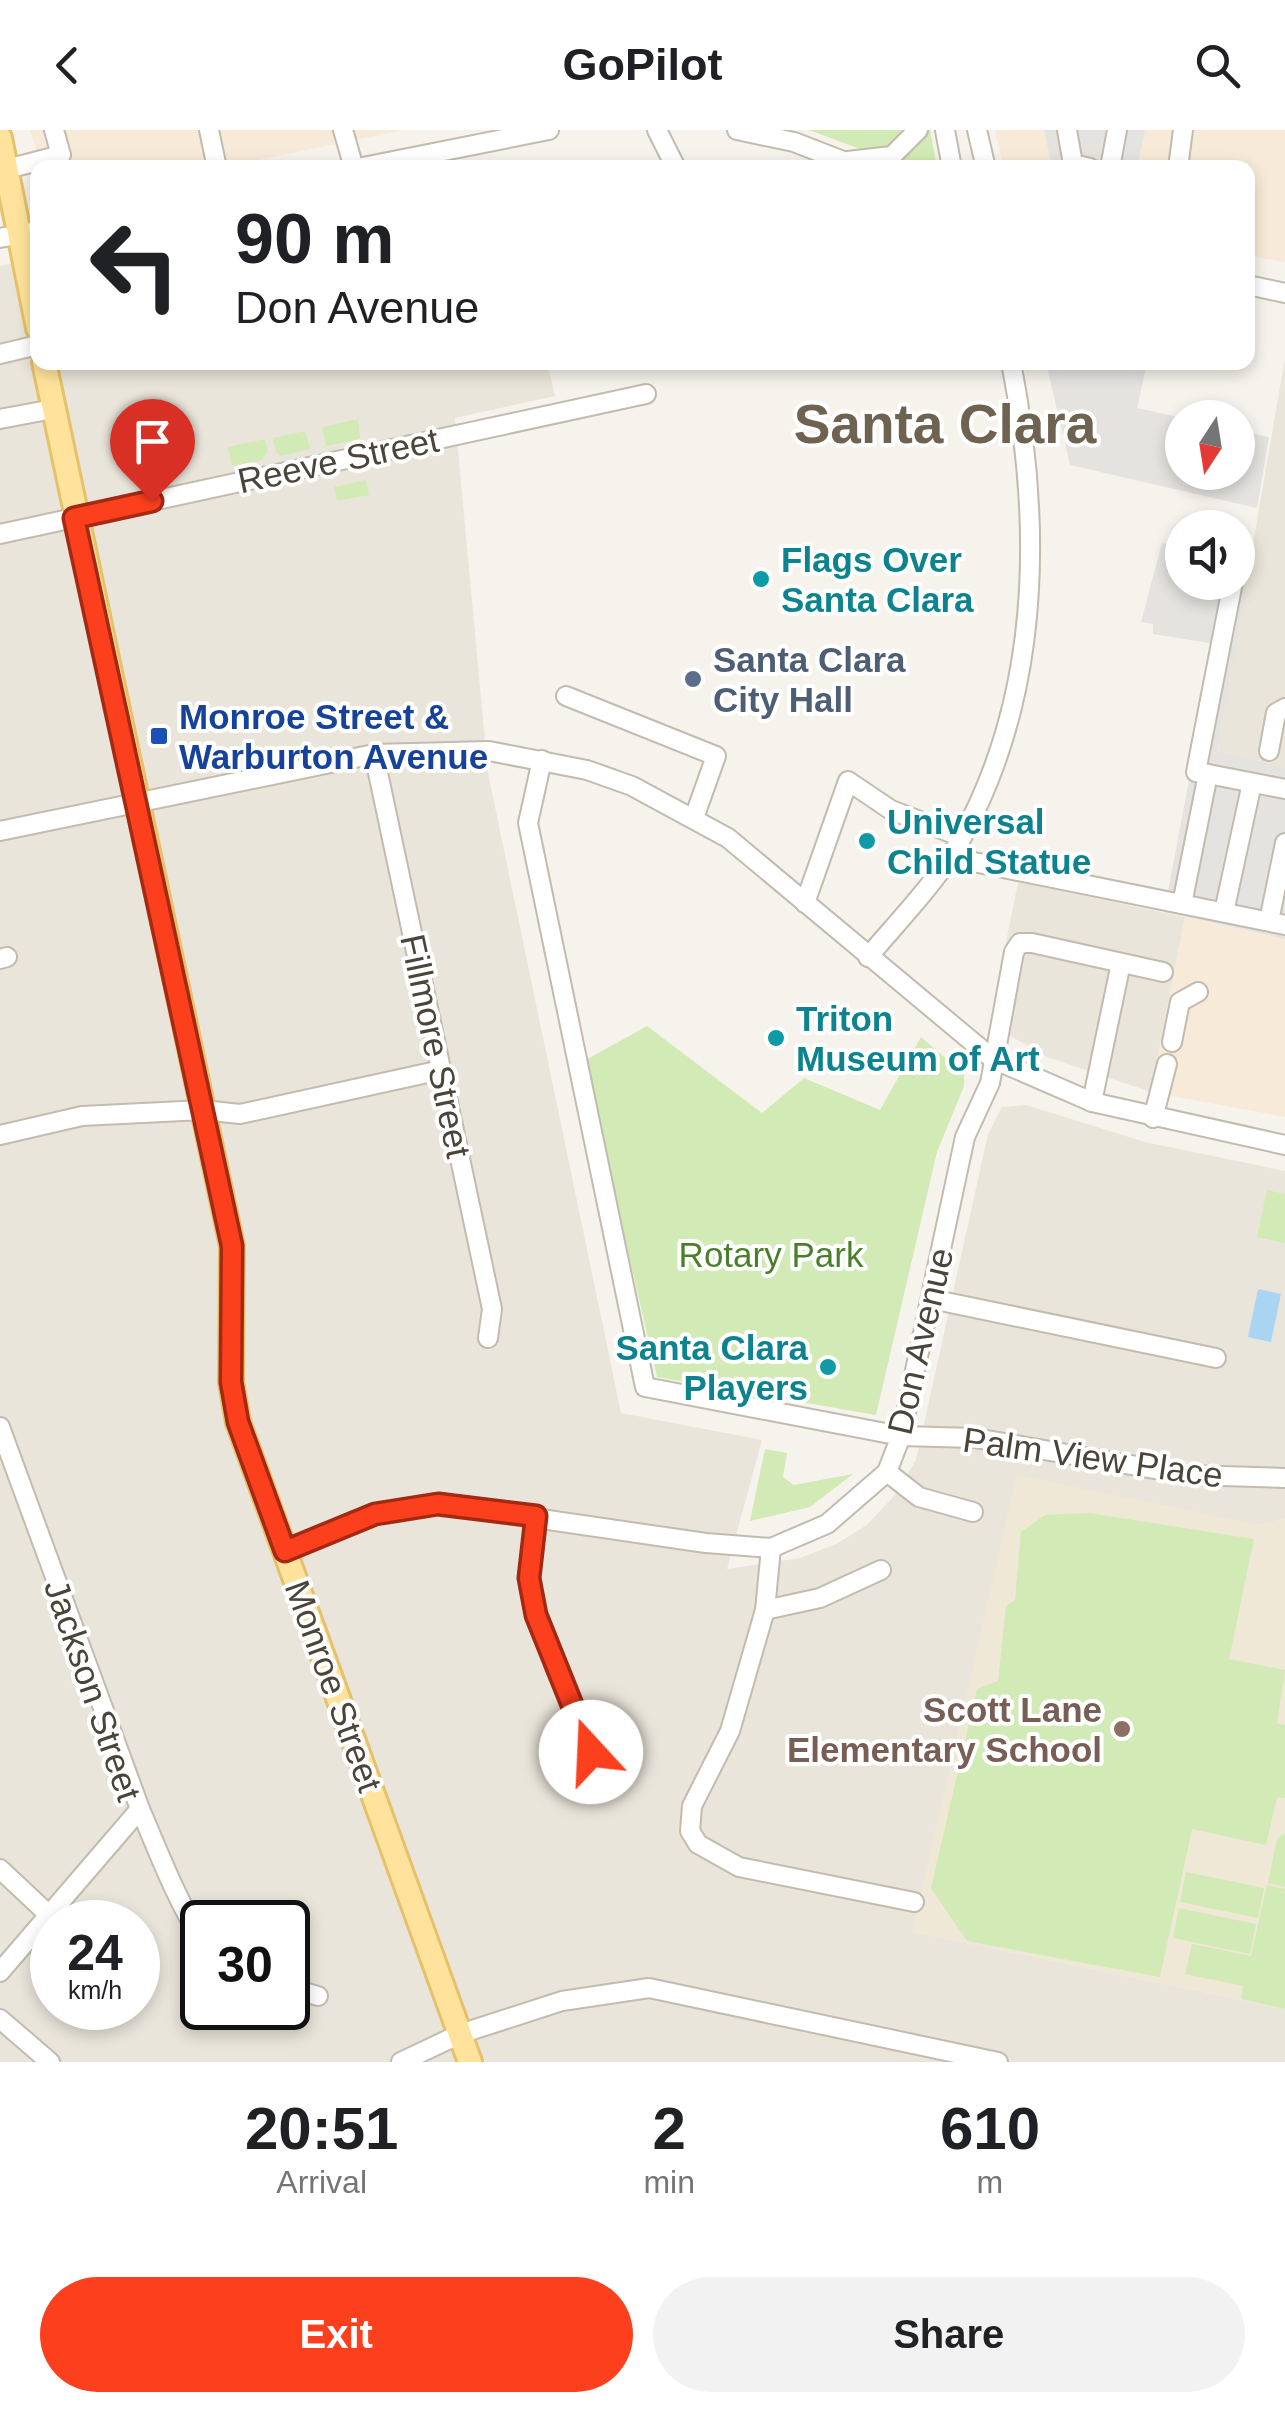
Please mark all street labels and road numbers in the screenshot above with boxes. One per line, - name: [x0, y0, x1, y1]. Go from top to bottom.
- street label: Reeve Street: [234, 420, 442, 500]
- street label: Fillmore Street: [393, 931, 479, 1162]
- street label: Don Avenue: [880, 1244, 960, 1438]
- street label: Palm View Place: [961, 1419, 1225, 1495]
- street label: Jackson Street: [37, 1574, 149, 1806]
- street label: Monroe Street: [278, 1575, 390, 1797]

